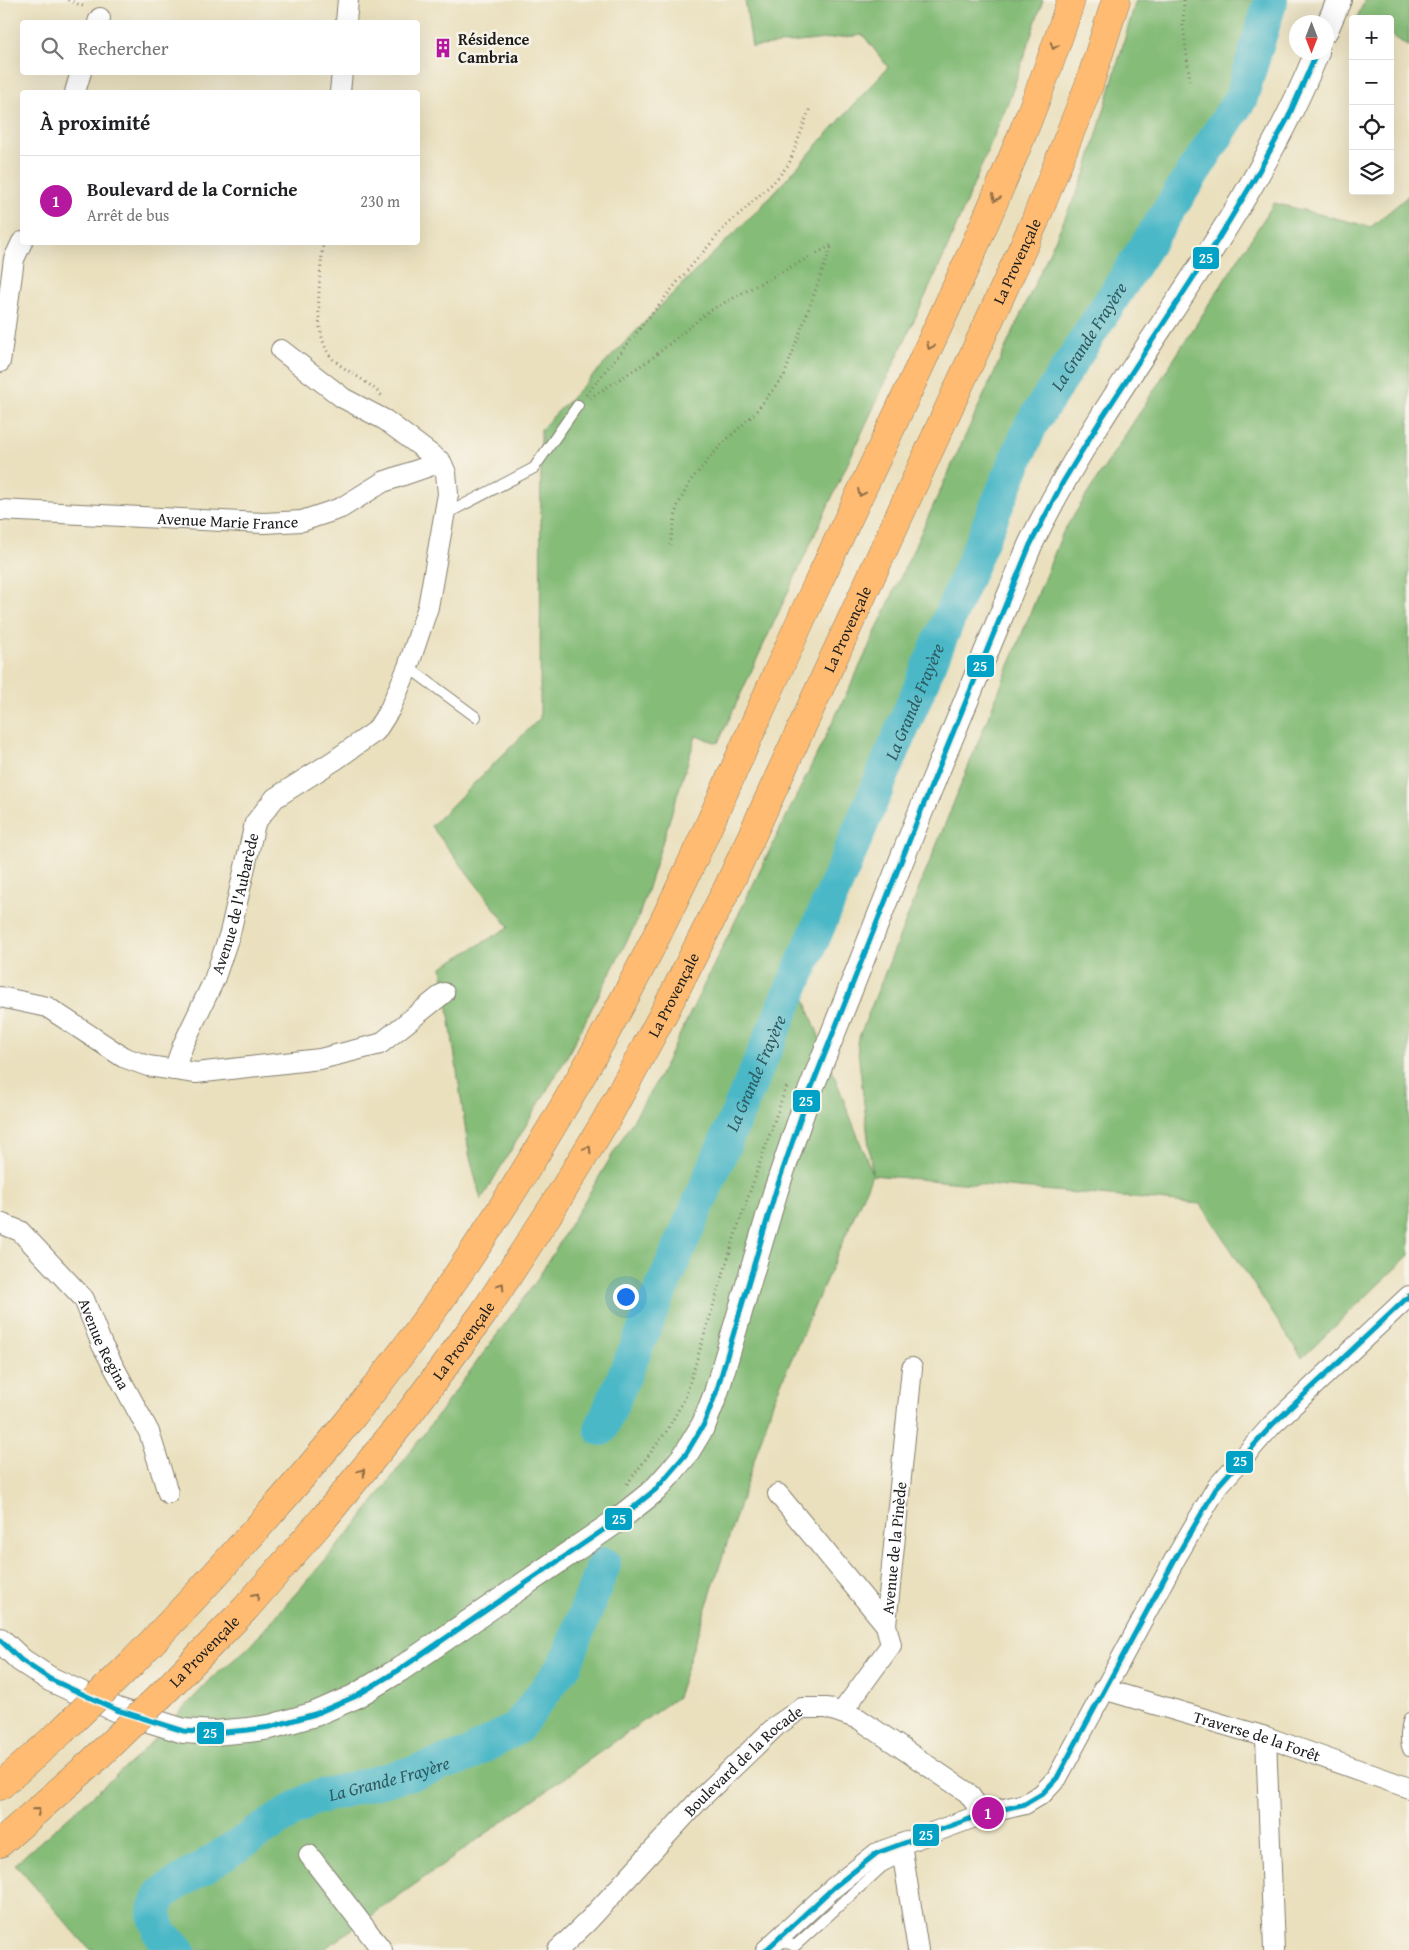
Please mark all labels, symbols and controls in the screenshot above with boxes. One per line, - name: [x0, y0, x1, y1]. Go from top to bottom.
- north arrow: [1289, 15, 1334, 60]
- map controls: [1349, 15, 1394, 195]
- button: +: [1349, 15, 1394, 60]
- search box: [20, 20, 420, 75]
- place label: Résidence Cambria: [458, 27, 529, 69]
- icon: search: [38, 34, 66, 62]
- text: Rechercher: [78, 34, 169, 62]
- building icon: Résidence Cambria: [432, 37, 454, 59]
- one-way arrow: [1050, 41, 1060, 50]
- button: −: [1349, 60, 1394, 105]
- button: locate: [1349, 105, 1394, 150]
- text: À proximité: [40, 107, 150, 138]
- button: layers: [1349, 150, 1394, 195]
- text: Boulevard de la Corniche: [87, 175, 298, 203]
- text: 1: [52, 189, 60, 213]
- text: 230 m: [360, 189, 400, 213]
- one-way arrow: [992, 193, 1002, 201]
- text: Arrêt de bus: [87, 203, 169, 227]
- street label: La Provençale: [986, 214, 1047, 308]
- line badge: 25: [1192, 246, 1220, 270]
- text: 25: [1199, 248, 1213, 268]
- water label: La Grande Frayère: [1043, 276, 1133, 397]
- one-way arrow: [926, 341, 936, 350]
- one-way arrow: [856, 488, 867, 497]
- street label: Avenue Marie France: [157, 506, 299, 535]
- street label: La Provençale: [817, 582, 877, 676]
- water label: La Grande Frayère: [877, 639, 951, 765]
- line badge: 25: [966, 654, 995, 678]
- text: 25: [973, 656, 987, 676]
- street label: Avenue de l'Aubarède: [205, 830, 264, 977]
- street label: La Provençale: [641, 948, 705, 1041]
- water label: La Grande Frayère: [718, 1010, 792, 1136]
- line badge: 25: [792, 1089, 821, 1113]
- text: 25: [799, 1091, 813, 1111]
- one-way arrow: [582, 1145, 592, 1154]
- one-way arrow: [495, 1283, 505, 1292]
- your location: [613, 1284, 639, 1310]
- street label: Avenue Regina: [73, 1294, 136, 1394]
- street label: La Provençale: [426, 1296, 500, 1385]
- line badge: 25: [1225, 1450, 1254, 1474]
- text: 25: [1233, 1451, 1247, 1471]
- one-way arrow: [356, 1469, 364, 1478]
- street label: Avenue de la Pinède: [875, 1480, 912, 1616]
- line badge: 25: [604, 1507, 633, 1531]
- text: 25: [612, 1509, 626, 1529]
- one-way arrow: [251, 1592, 260, 1601]
- street label: La Provençale: [163, 1610, 245, 1693]
- street label: Boulevard de la Rocade: [678, 1699, 807, 1822]
- street label: Traverse de la Forêt: [1191, 1704, 1324, 1768]
- line badge: 25: [196, 1721, 225, 1745]
- text: 25: [203, 1723, 217, 1743]
- water label: La Grande Frayère: [325, 1748, 453, 1808]
- pin: 1: [972, 1794, 1004, 1832]
- one-way arrow: [31, 1808, 40, 1817]
- line badge: 25: [912, 1823, 940, 1847]
- text: 25: [919, 1825, 933, 1845]

